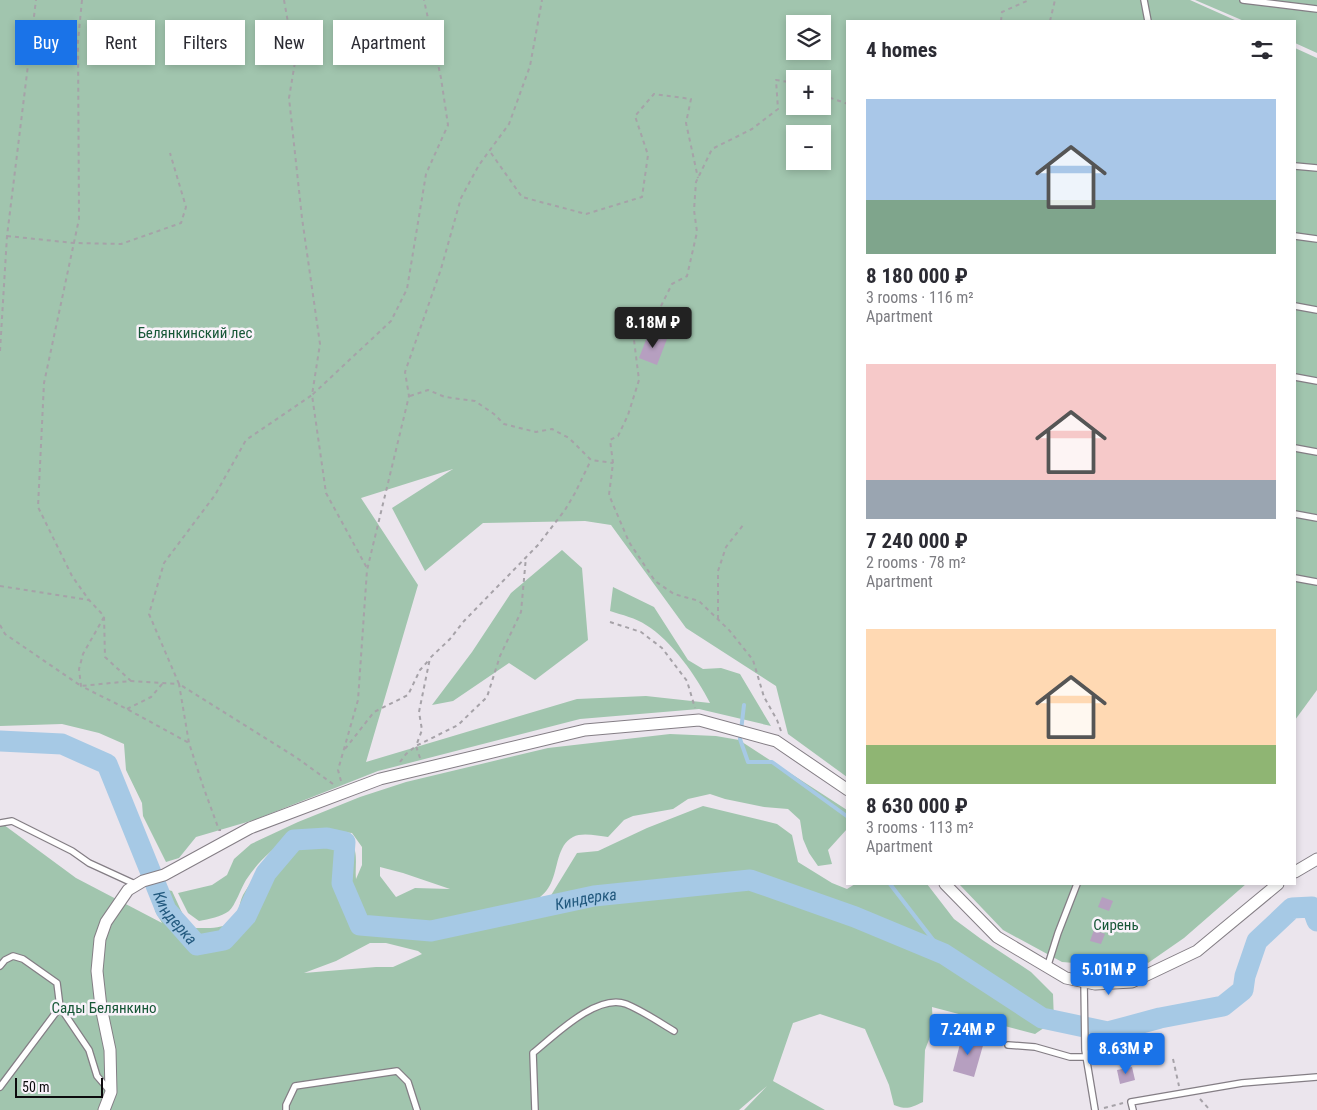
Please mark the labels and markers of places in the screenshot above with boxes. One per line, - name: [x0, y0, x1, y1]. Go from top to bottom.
- pin: 8.18M ₽: [607, 306, 699, 349]
- pin: 5.01M ₽: [1063, 954, 1155, 996]
- pin: 7.24M ₽: [922, 1014, 1014, 1056]
- pin: 8.63M ₽: [1080, 1032, 1172, 1075]

